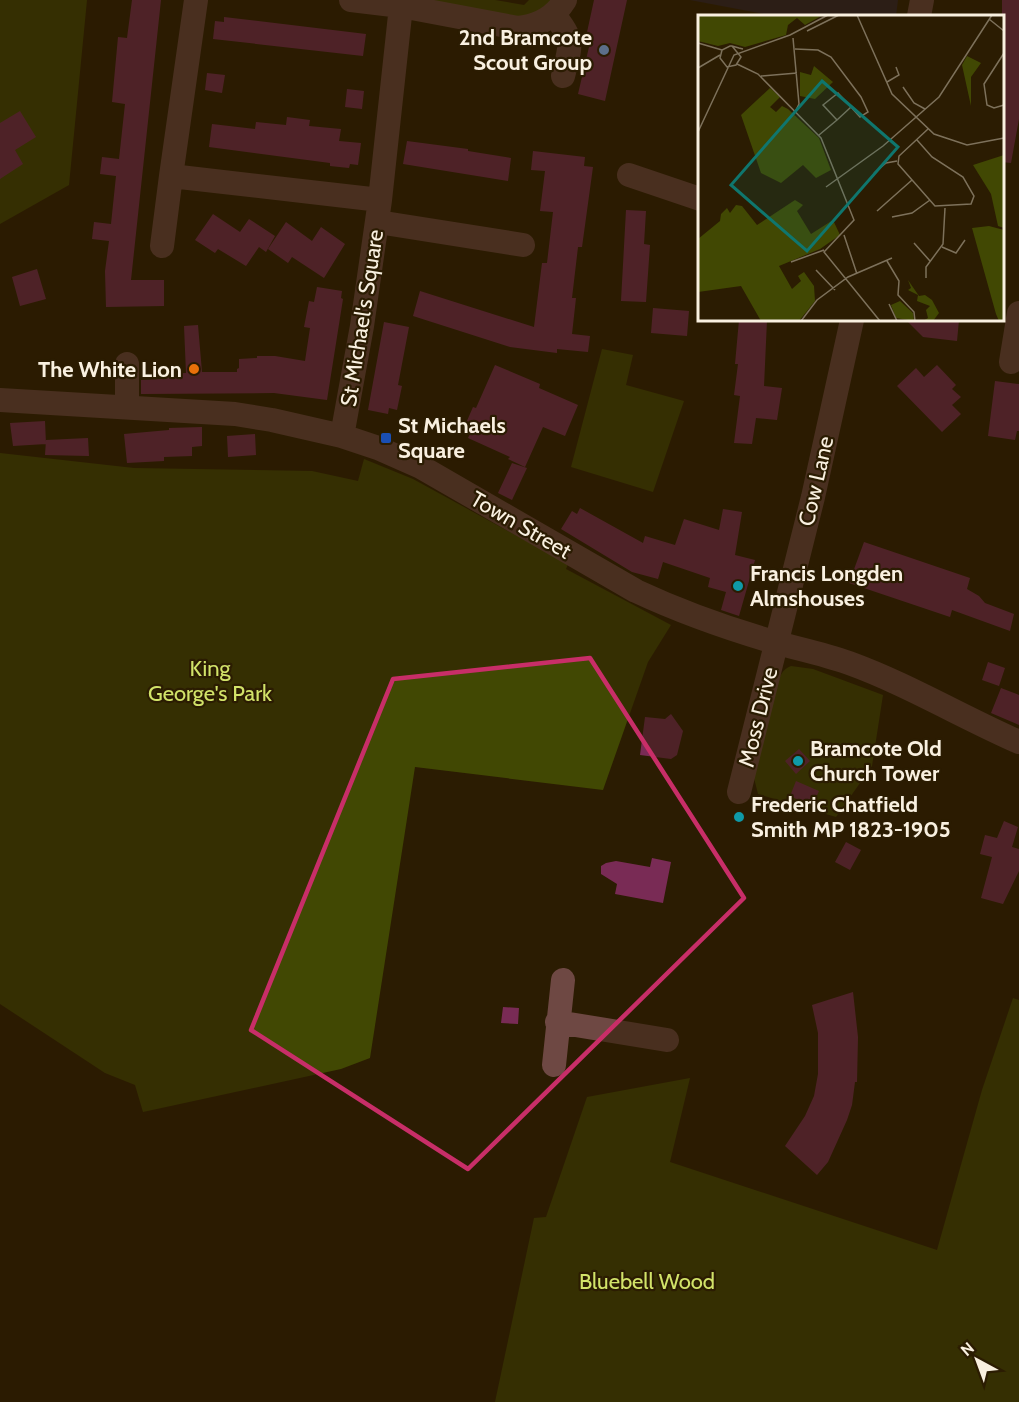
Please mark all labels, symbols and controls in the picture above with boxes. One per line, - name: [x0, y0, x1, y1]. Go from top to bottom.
- inset map: [698, 15, 1004, 321]
- place label: 2nd Bramcote Scout Group: [459, 24, 592, 76]
- marker: 2nd Bramcote Scout Group: [597, 43, 611, 57]
- street label: St Michael's Square: [335, 228, 389, 408]
- place label: The White Lion: [38, 356, 182, 383]
- marker: The White Lion: [187, 362, 201, 376]
- place label: St Michaels Square: [398, 412, 506, 464]
- marker: St Michaels Square: [379, 431, 393, 445]
- street label: Cow Lane: [793, 433, 839, 529]
- street label: Town Street: [466, 485, 577, 565]
- place label: Francis Longden Almshouses: [750, 560, 903, 612]
- marker: Francis Longden Almshouses: [731, 579, 745, 593]
- park label: King George's Park: [148, 655, 272, 707]
- street label: Moss Drive: [733, 664, 783, 770]
- place label: Bramcote Old Church Tower: [810, 735, 942, 787]
- marker: Bramcote Old Church Tower: [791, 754, 805, 768]
- place label: Frederic Chatfield Smith MP 1823-1905: [751, 791, 951, 843]
- marker: Frederic Chatfield Smith MP 1823-1905: [732, 810, 746, 824]
- park label: Bluebell Wood: [579, 1268, 715, 1295]
- north arrow: [947, 1330, 1007, 1390]
- text: N: [957, 1338, 978, 1360]

